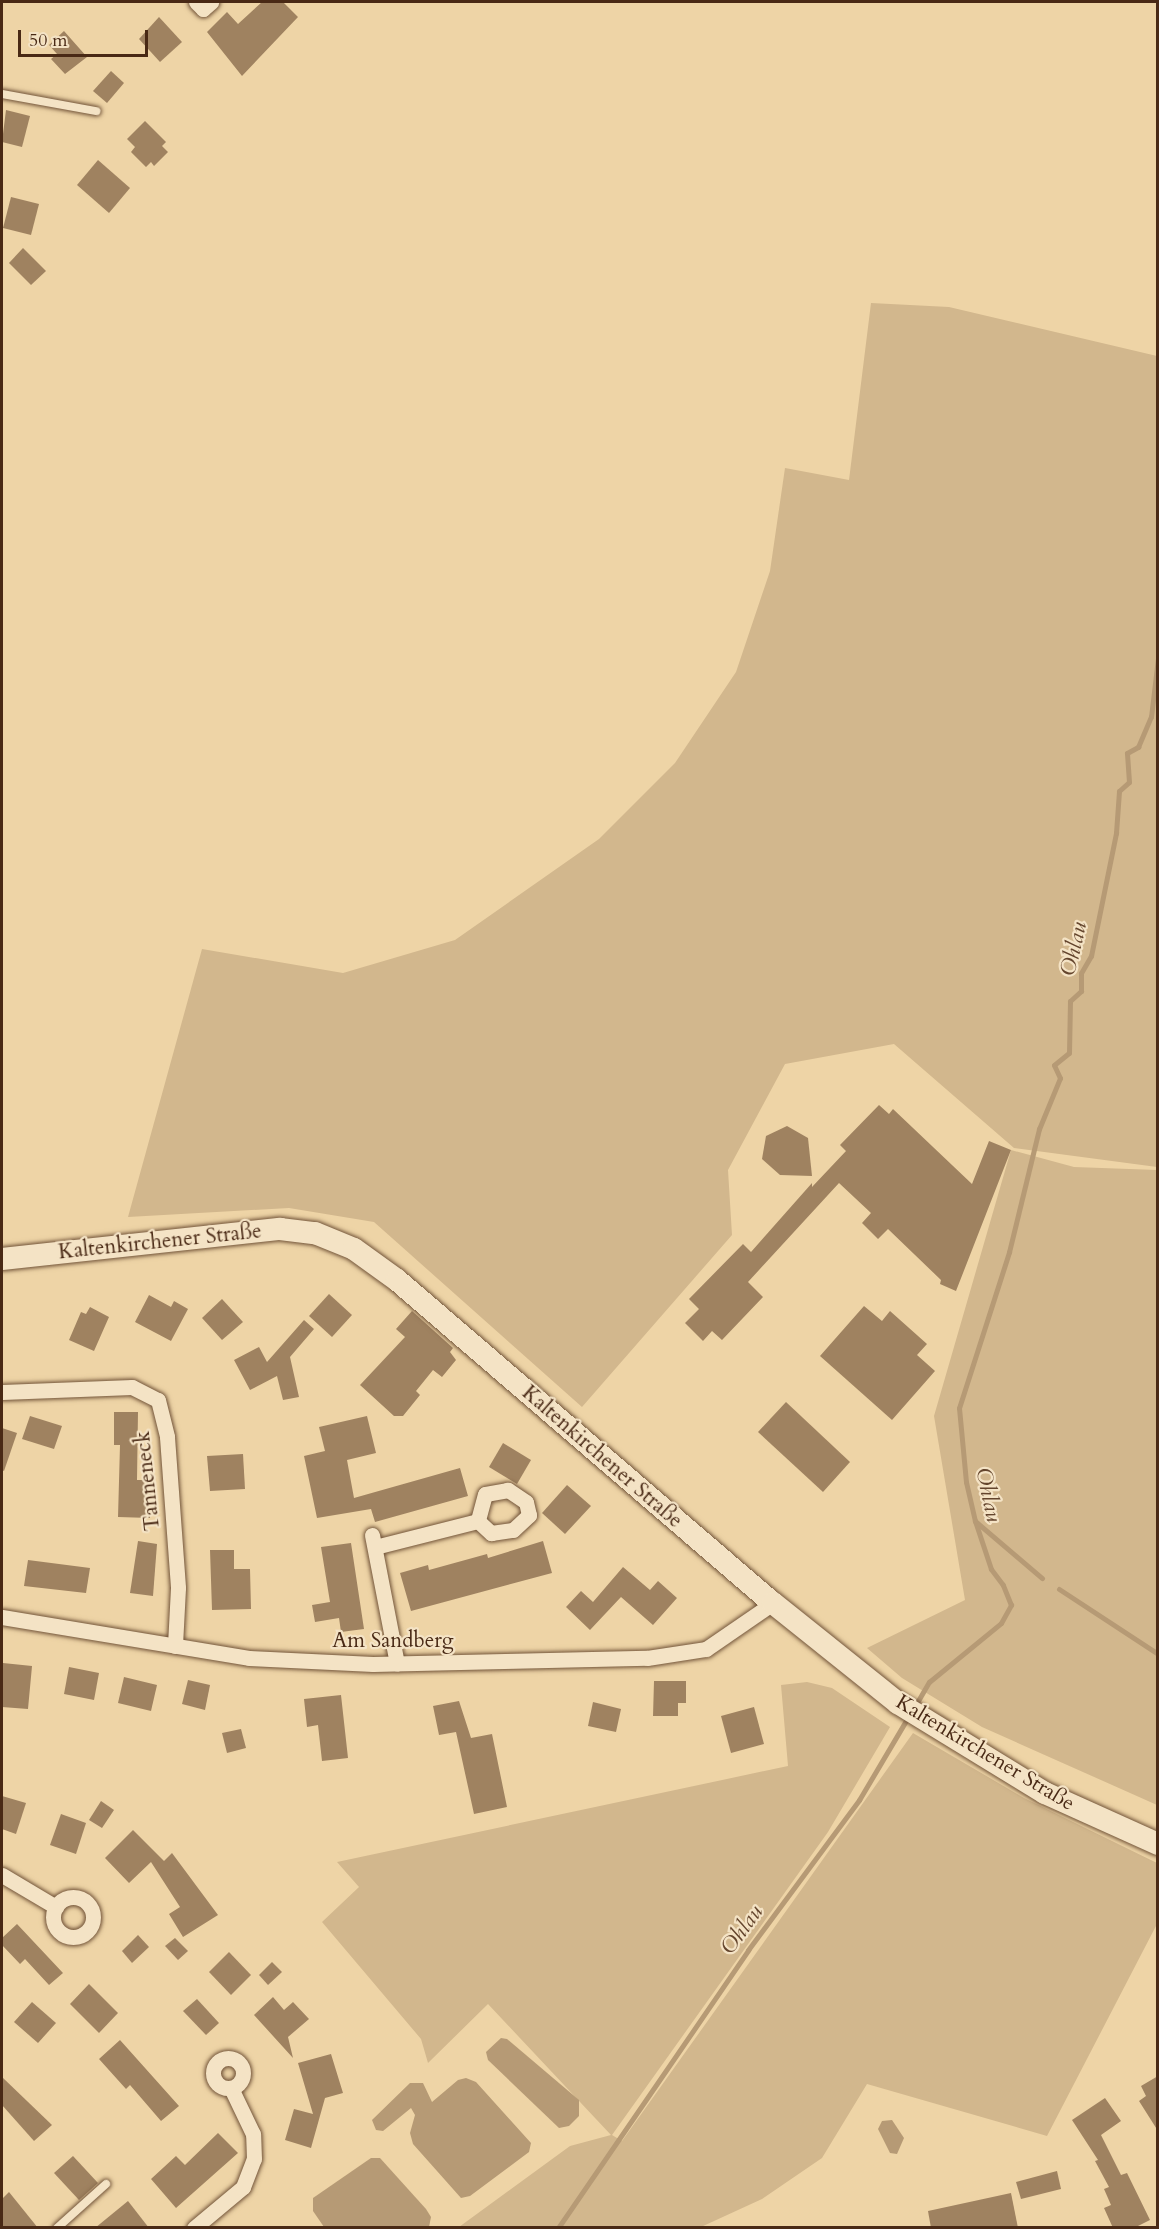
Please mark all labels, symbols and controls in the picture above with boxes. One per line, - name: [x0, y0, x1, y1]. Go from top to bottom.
- scale bar: [21, 18, 152, 56]
- text: 50 m: [29, 28, 68, 53]
- water label: Ohlau: [1055, 919, 1093, 979]
- street label: Kaltenkirchener Straße: [57, 1219, 263, 1265]
- street label: Kaltenkirchener Straße: [517, 1380, 687, 1534]
- street label: Tanneneck: [130, 1430, 166, 1532]
- water label: Ohlau: [969, 1465, 1007, 1525]
- street label: Am Sandberg: [332, 1628, 454, 1654]
- street label: Kaltenkirchener Straße: [891, 1690, 1079, 1816]
- water label: Ohlau: [715, 1900, 769, 1960]

